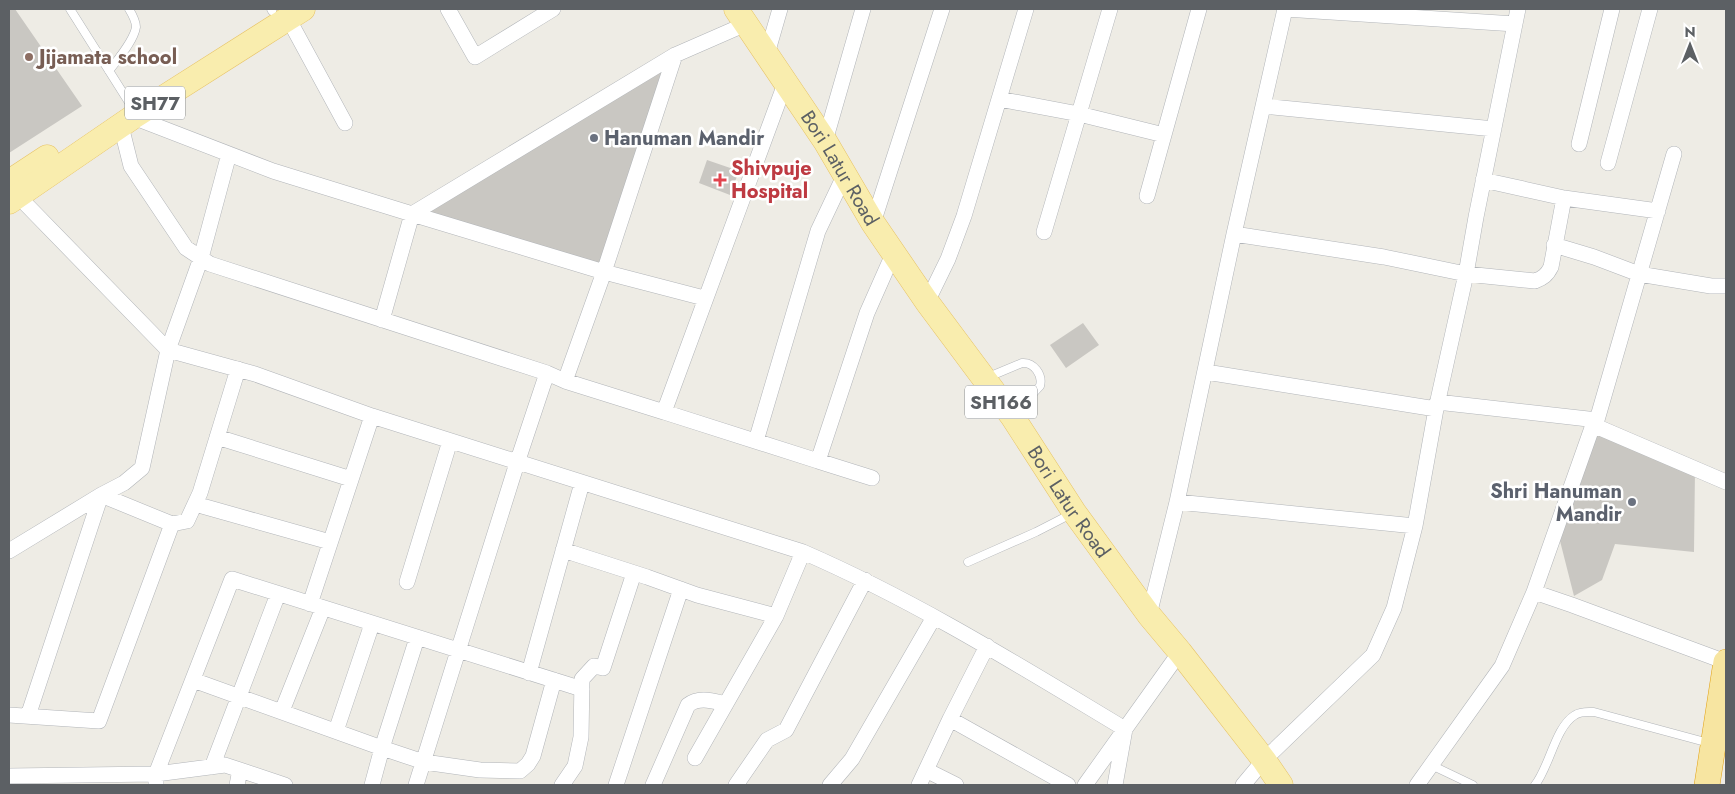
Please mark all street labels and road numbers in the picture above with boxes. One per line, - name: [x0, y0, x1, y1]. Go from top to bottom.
- road number: SH77: [125, 86, 185, 120]
- street label: Bori Latur Road: [793, 105, 886, 231]
- road number: SH166: [965, 386, 1037, 418]
- street label: Bori Latur Road: [1020, 440, 1117, 564]

